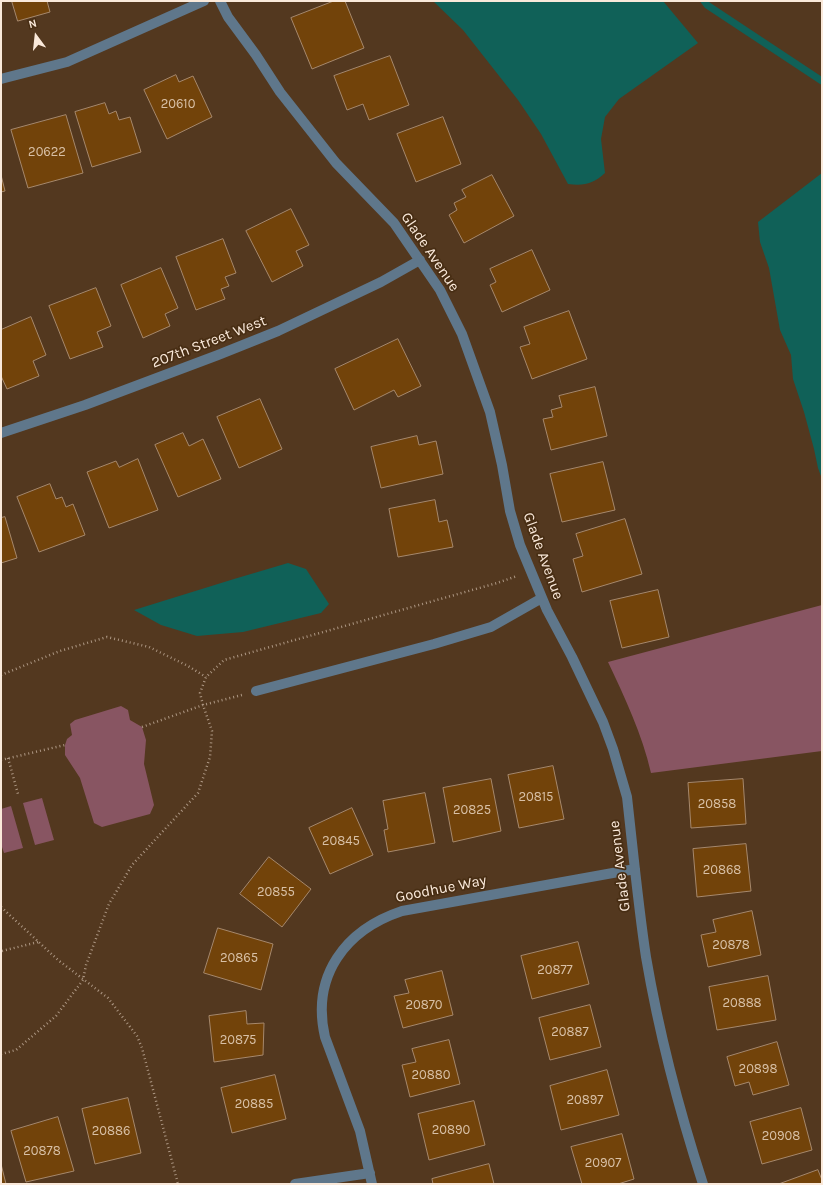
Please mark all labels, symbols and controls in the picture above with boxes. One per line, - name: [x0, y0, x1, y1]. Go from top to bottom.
- north arrow: [16, 16, 56, 56]
- text: N: [27, 17, 38, 31]
- house number: 20610: [161, 96, 195, 112]
- house number: 20622: [28, 144, 66, 160]
- street label: Glade Avenue: [397, 209, 463, 295]
- street label: 207th Street West: [149, 312, 269, 372]
- street label: Glade Avenue: [519, 510, 567, 602]
- house number: 20815: [519, 789, 553, 805]
- house number: 20858: [698, 796, 736, 812]
- house number: 20825: [453, 802, 491, 818]
- street label: Glade Avenue: [605, 819, 635, 913]
- house number: 20845: [322, 833, 360, 849]
- house number: 20868: [703, 862, 741, 878]
- street label: Goodhue Way: [394, 871, 488, 907]
- house number: 20855: [257, 884, 295, 900]
- house number: 20878: [712, 937, 750, 953]
- house number: 20865: [220, 950, 258, 966]
- house number: 20877: [537, 962, 573, 978]
- house number: 20888: [722, 995, 762, 1011]
- house number: 20870: [405, 997, 443, 1013]
- house number: 20887: [551, 1024, 589, 1040]
- house number: 20875: [220, 1032, 256, 1048]
- house number: 20898: [739, 1061, 777, 1077]
- house number: 20880: [412, 1067, 450, 1083]
- house number: 20897: [567, 1092, 603, 1108]
- house number: 20885: [235, 1096, 273, 1112]
- house number: 20890: [432, 1122, 470, 1138]
- house number: 20886: [92, 1123, 130, 1139]
- house number: 20908: [762, 1128, 800, 1144]
- house number: 20878: [23, 1143, 61, 1159]
- house number: 20907: [585, 1155, 621, 1171]

